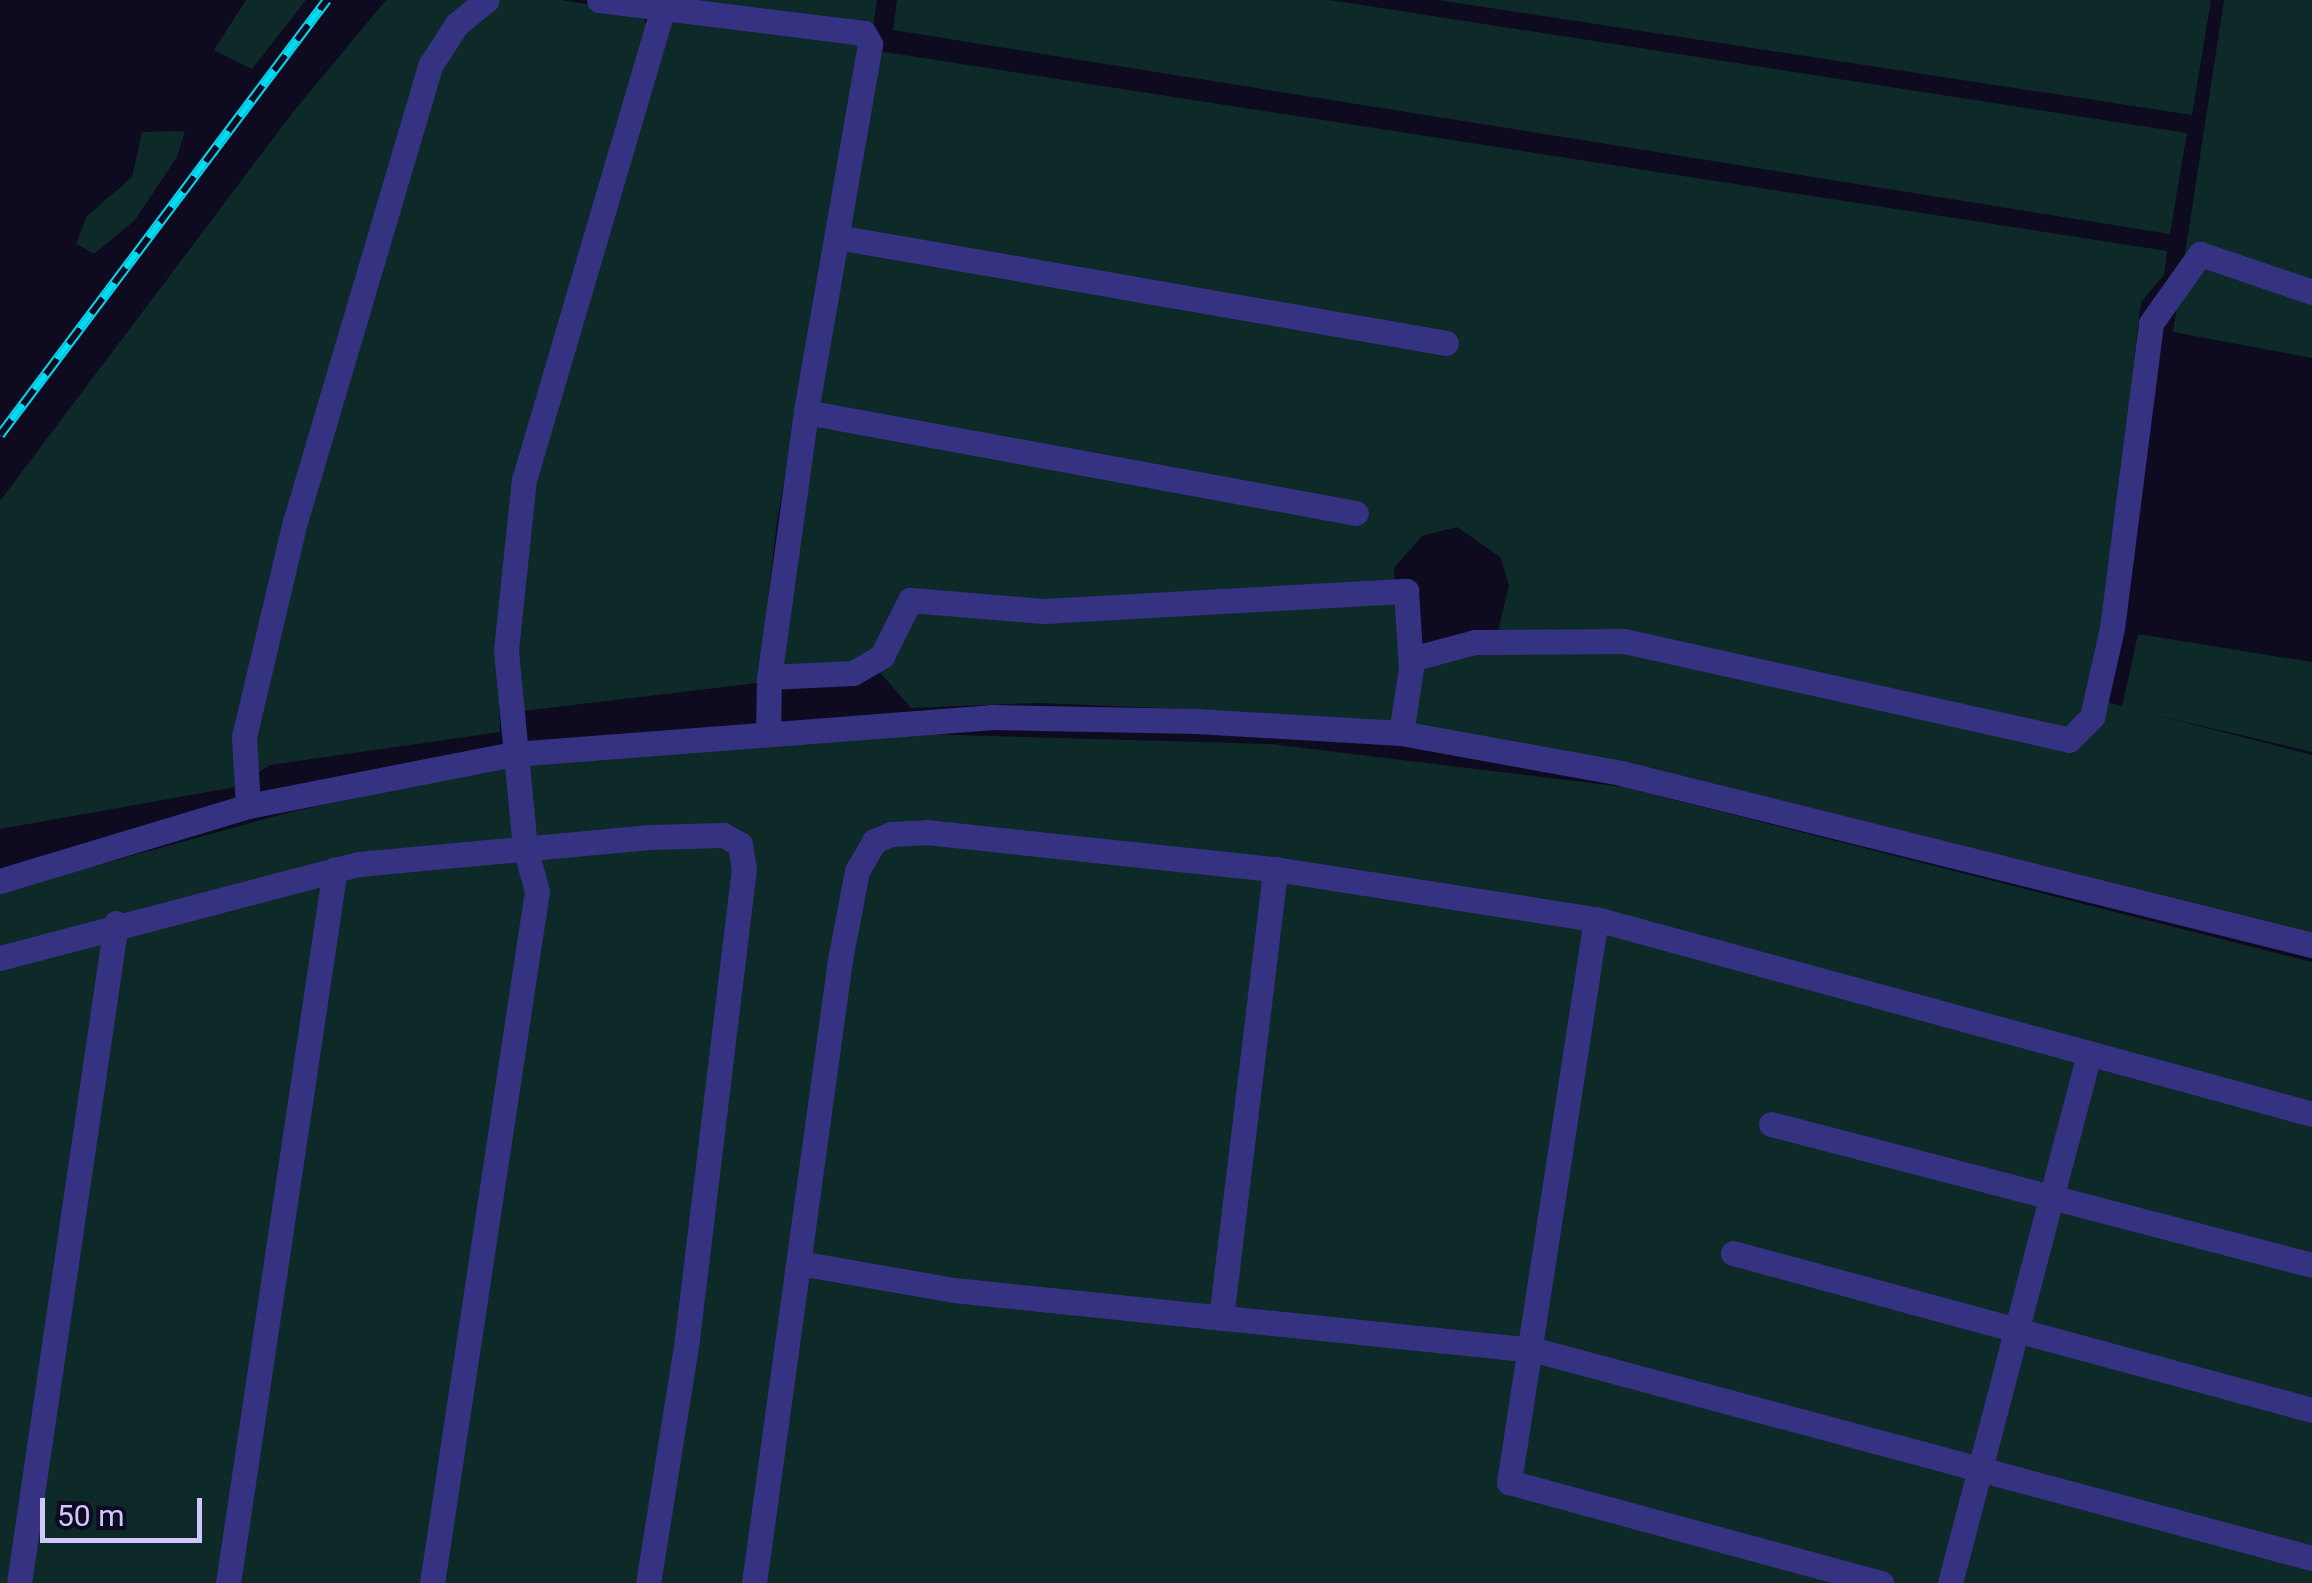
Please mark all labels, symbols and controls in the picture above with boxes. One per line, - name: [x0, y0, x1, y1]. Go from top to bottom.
- scale bar: [45, 1478, 208, 1540]
- text: 50 m: [57, 1498, 124, 1533]

